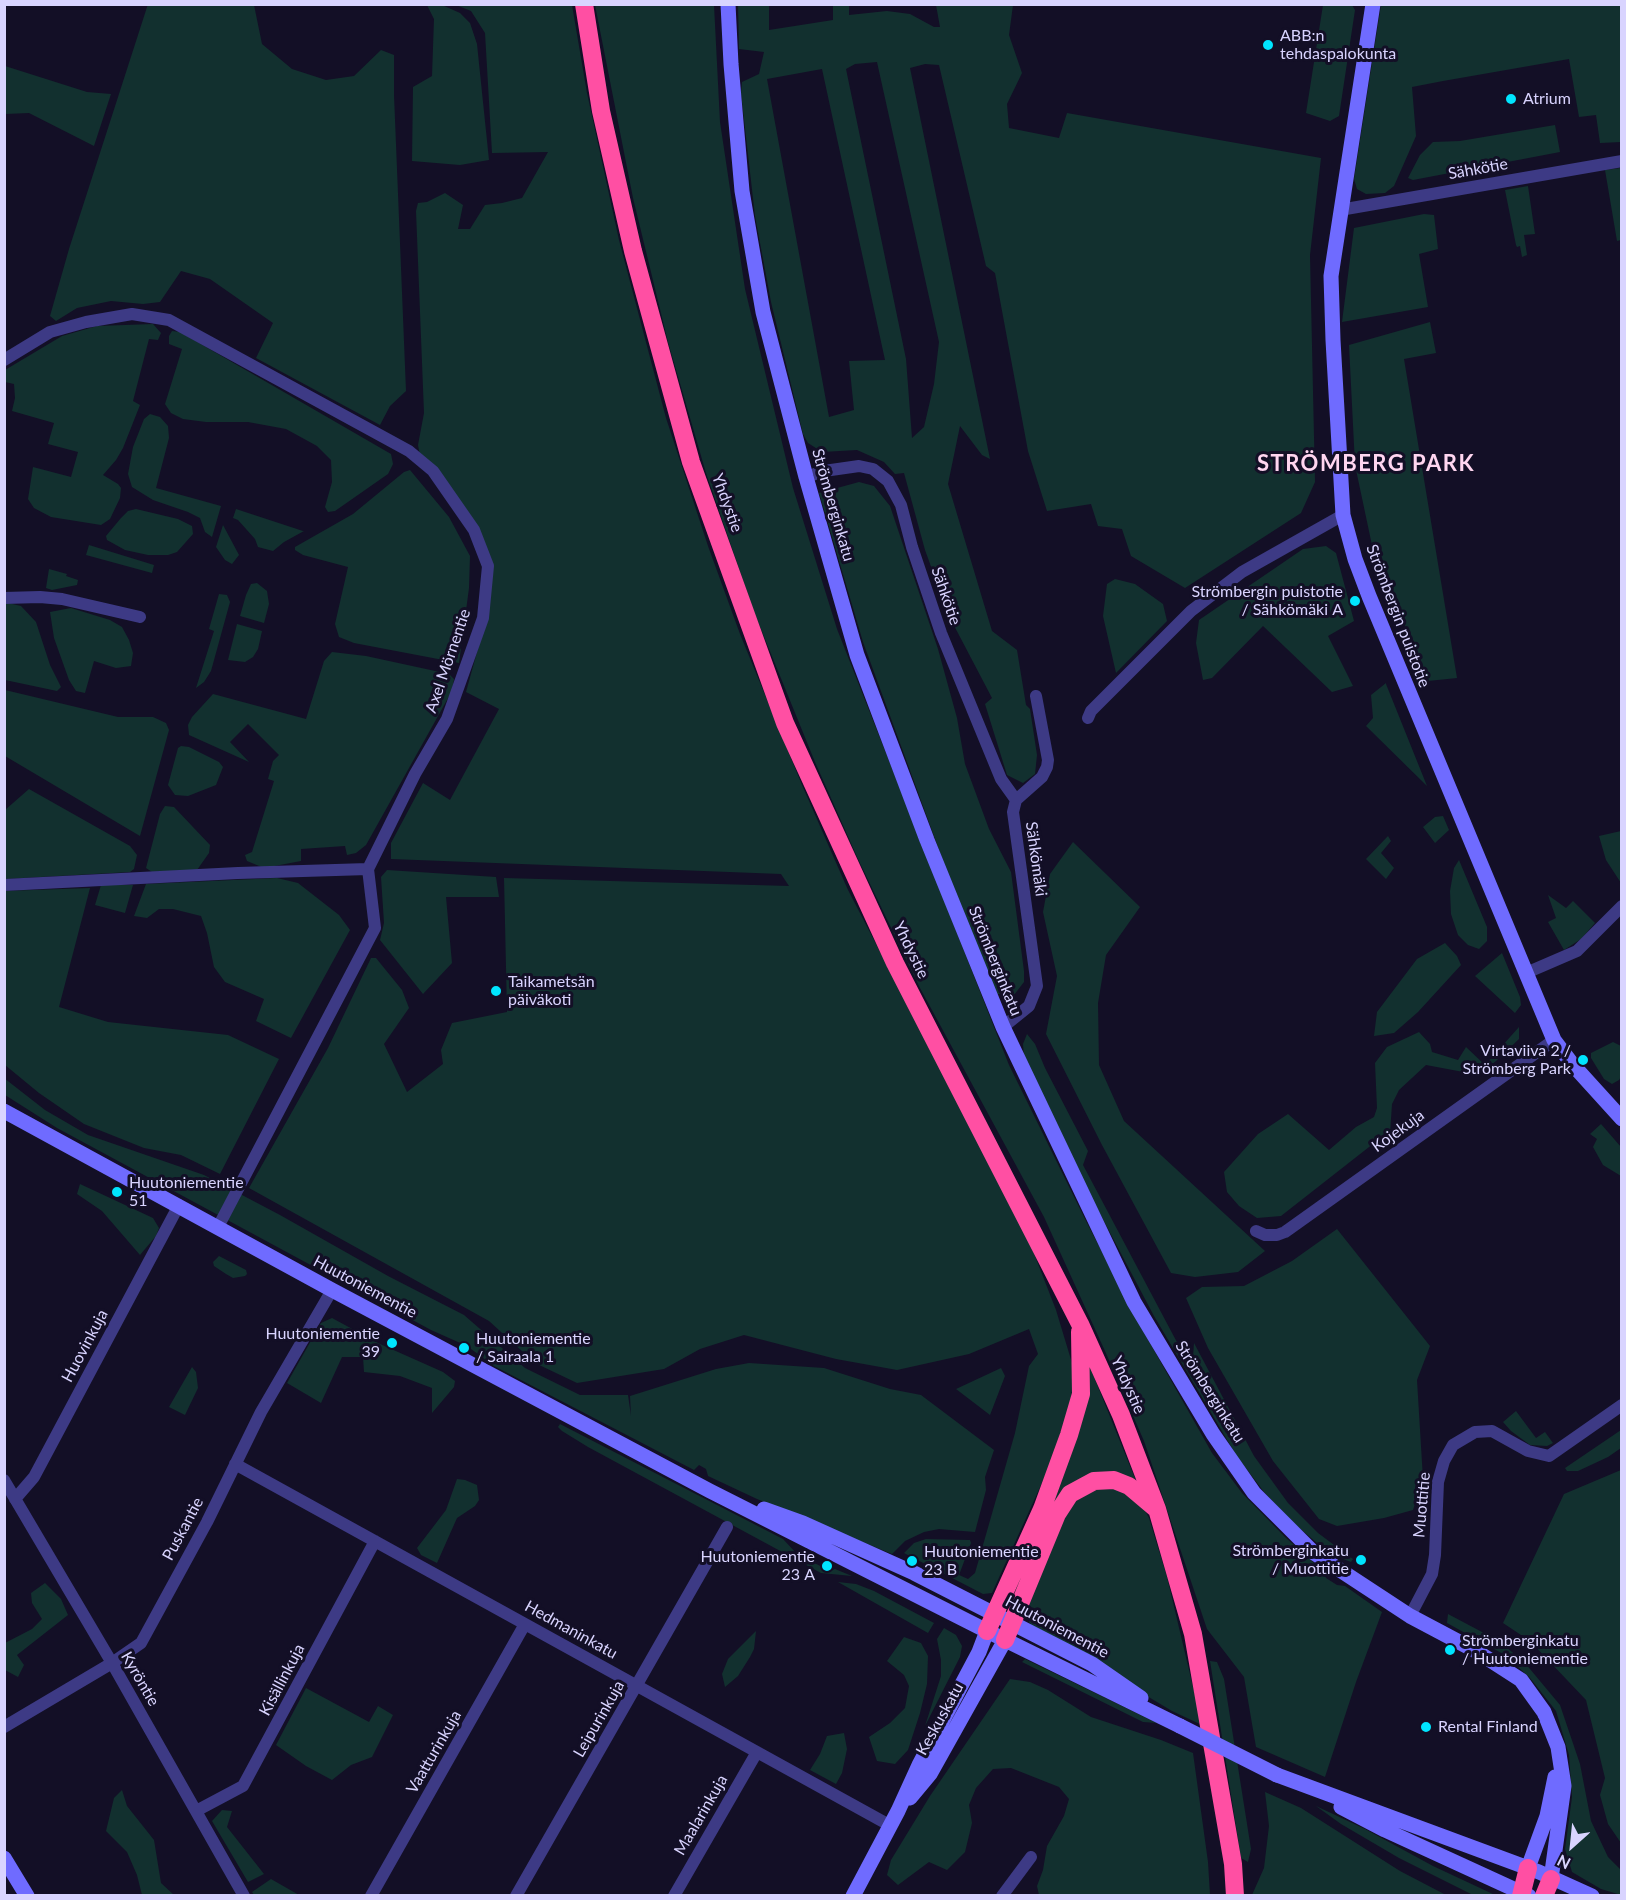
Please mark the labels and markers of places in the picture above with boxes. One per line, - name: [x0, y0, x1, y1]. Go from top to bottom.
- place label: ABB:n tehdaspalokunta: [1280, 26, 1396, 64]
- marker: ABB:n tehdaspalokunta: [1261, 38, 1275, 52]
- place label: Atrium: [1523, 89, 1571, 109]
- marker: Atrium: [1504, 92, 1518, 106]
- place label: Strömbergin puistotie / Sähkömäki A: [1191, 582, 1343, 620]
- marker: Strömbergin puistotie / Sähkömäki A: [1348, 594, 1362, 608]
- place label: Taikametsän päiväkoti: [508, 972, 595, 1010]
- marker: Taikametsän päiväkoti: [489, 984, 503, 998]
- place label: Virtaviiva 2 / Strömberg Park: [1462, 1041, 1571, 1079]
- marker: Virtaviiva 2 / Strömberg Park: [1576, 1053, 1590, 1067]
- place label: Huutoniementie 51: [129, 1173, 244, 1211]
- marker: Huutoniementie 51: [110, 1185, 124, 1199]
- place label: Huutoniementie 39: [265, 1324, 380, 1362]
- place label: Huutoniementie / Sairaala 1: [476, 1329, 591, 1367]
- marker: Huutoniementie 39: [385, 1336, 399, 1350]
- marker: Huutoniementie / Sairaala 1: [457, 1341, 471, 1355]
- place label: Strömberginkatu / Muottitie: [1232, 1541, 1349, 1579]
- place label: Huutoniementie 23 B: [924, 1542, 1039, 1580]
- place label: Huutoniementie 23 A: [700, 1547, 815, 1585]
- marker: Strömberginkatu / Muottitie: [1354, 1553, 1368, 1567]
- marker: Huutoniementie 23 B: [905, 1554, 919, 1568]
- marker: Huutoniementie 23 A: [820, 1559, 834, 1573]
- place label: Strömberginkatu / Huutoniementie: [1462, 1631, 1588, 1669]
- marker: Strömberginkatu / Huutoniementie: [1443, 1643, 1457, 1657]
- place label: Rental Finland: [1438, 1717, 1538, 1737]
- marker: Rental Finland: [1419, 1720, 1433, 1734]

